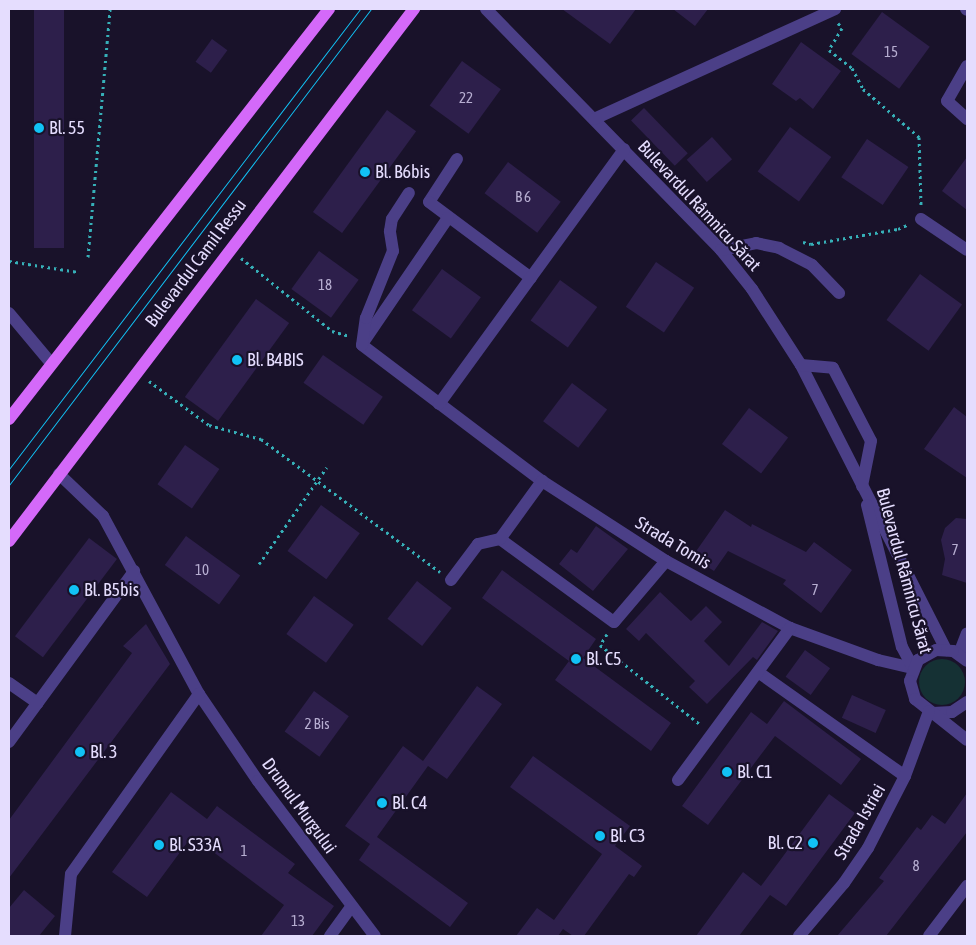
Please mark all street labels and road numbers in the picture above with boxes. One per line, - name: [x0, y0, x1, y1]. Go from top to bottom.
- street label: Bulevardul Râmnicu Sărat: [633, 136, 765, 276]
- street label: Bulevardul Camil Ressu: [141, 195, 251, 331]
- street label: Bulevardul Râmnicu Sărat: [871, 486, 937, 656]
- street label: Strada Tomis: [631, 512, 715, 574]
- street label: Drumul Murgului: [257, 754, 341, 858]
- street label: Strada Istriei: [830, 781, 890, 863]

